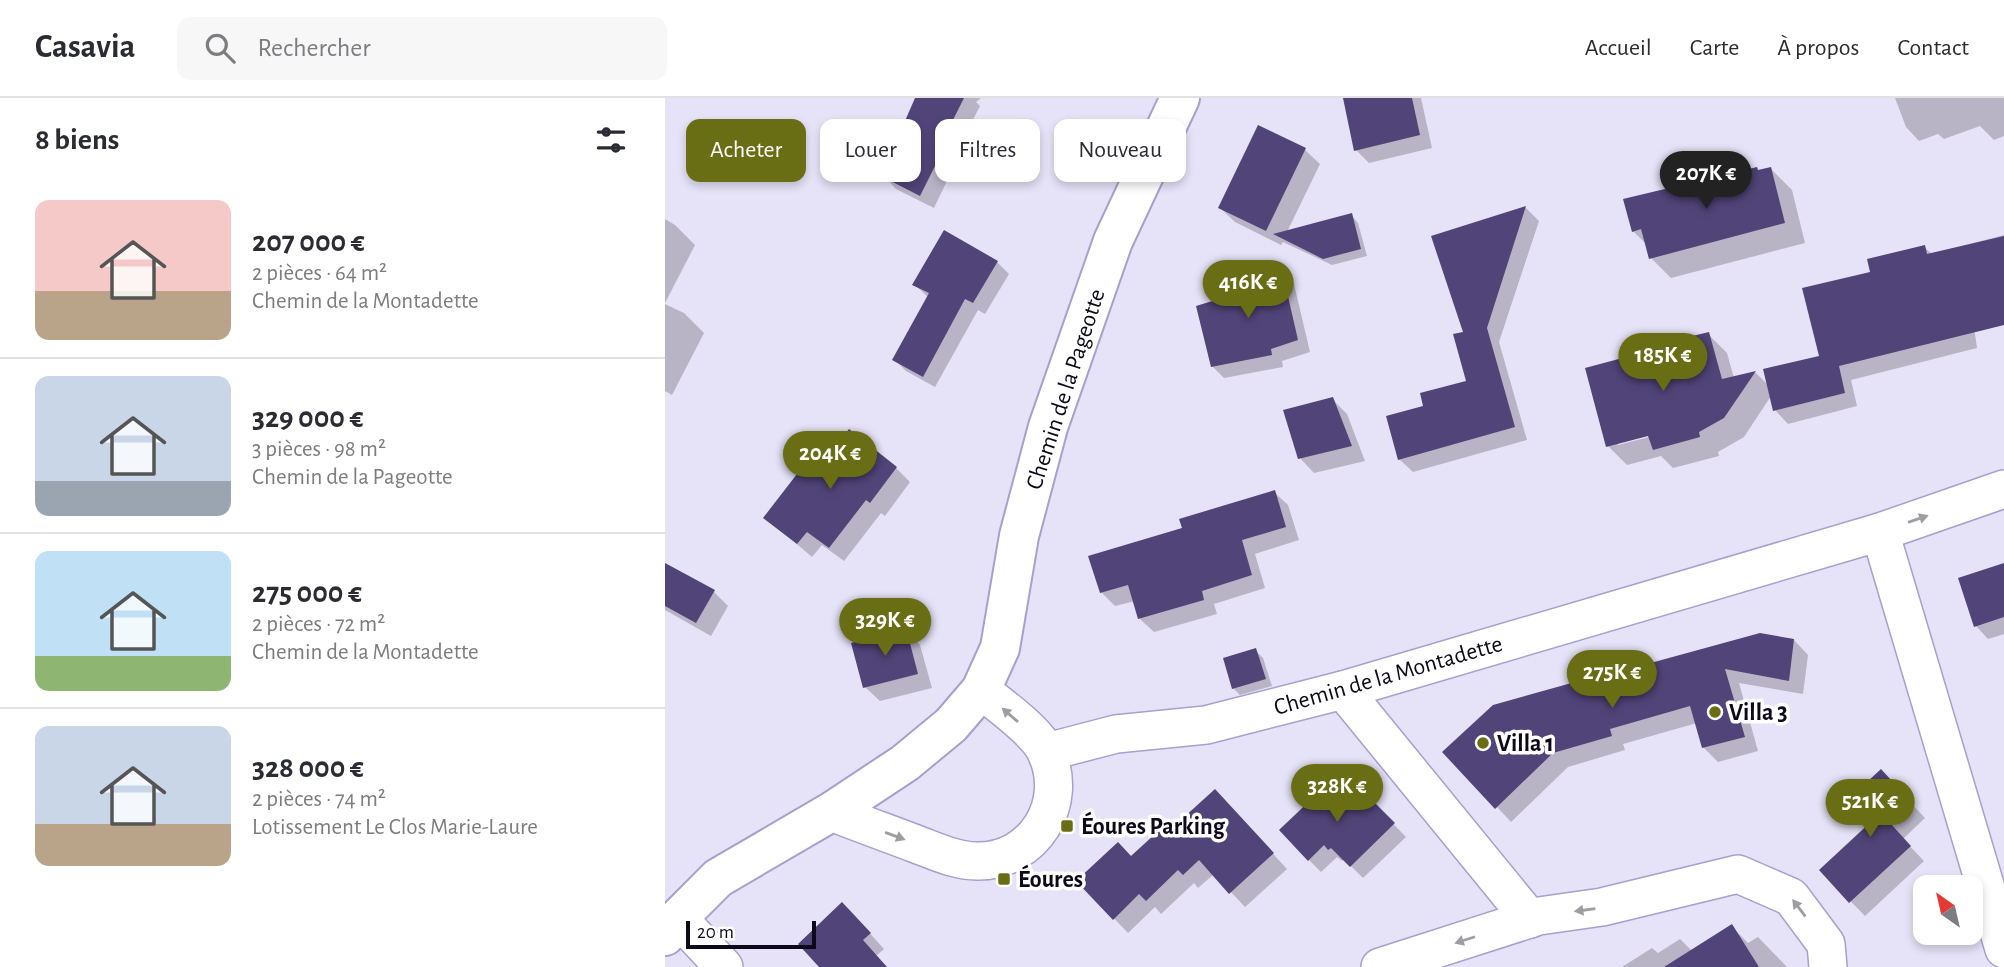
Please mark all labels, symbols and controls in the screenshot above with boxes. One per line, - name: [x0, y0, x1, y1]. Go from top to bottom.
- search box: [177, 17, 667, 80]
- icon: search: [201, 29, 239, 67]
- text: Casavia: [35, 31, 135, 64]
- text: Rechercher: [257, 35, 371, 61]
- text: Accueil: [1585, 36, 1652, 60]
- text: Carte: [1690, 36, 1739, 60]
- text: À propos: [1777, 36, 1859, 60]
- text: Contact: [1897, 36, 1969, 60]
- chip: Acheter: [686, 119, 806, 182]
- chip: Louer: [820, 119, 921, 182]
- chip: Filtres: [935, 119, 1040, 182]
- chip: Nouveau: [1054, 119, 1186, 182]
- icon: filters: [592, 121, 630, 159]
- text: 8 biens: [35, 125, 119, 155]
- pin: 207K €: [1649, 152, 1763, 211]
- text: 207K €: [1676, 162, 1736, 185]
- text: 207 000 €: [252, 227, 365, 257]
- icon: home: [91, 228, 175, 312]
- pin: 416K €: [1191, 260, 1305, 320]
- text: 2 pièces · 64 m²: [252, 262, 387, 285]
- text: 416K €: [1219, 271, 1277, 294]
- street label: Chemin de la Pageotte: [1022, 286, 1110, 493]
- text: Chemin de la Montadette: [252, 290, 479, 313]
- pin: 185K €: [1606, 334, 1720, 393]
- text: 185K €: [1634, 344, 1692, 367]
- text: 329 000 €: [252, 403, 364, 433]
- icon: home: [91, 404, 175, 488]
- pin: 204K €: [773, 432, 887, 491]
- text: 3 pièces · 98 m²: [252, 438, 386, 461]
- text: 204K €: [799, 442, 861, 465]
- text: Chemin de la Pageotte: [252, 466, 453, 489]
- one-way arrow: [1908, 513, 1929, 524]
- text: 275 000 €: [252, 578, 362, 608]
- icon: home: [91, 579, 175, 663]
- pin: 329K €: [828, 598, 942, 658]
- text: 329K €: [855, 609, 915, 632]
- text: 2 pièces · 72 m²: [252, 613, 385, 636]
- street label: Chemin de la Montadette: [1271, 632, 1505, 720]
- text: Chemin de la Montadette: [252, 641, 479, 664]
- pin: 275K €: [1555, 650, 1669, 710]
- text: 275K €: [1583, 661, 1641, 684]
- place label: Villa 3: [1729, 701, 1788, 725]
- marker: Villa 3: [1707, 704, 1723, 720]
- one-way arrow: [1001, 708, 1018, 723]
- place label: Villa 1: [1497, 732, 1554, 756]
- marker: Villa 1: [1475, 735, 1491, 751]
- text: 328 000 €: [252, 753, 364, 783]
- icon: home: [91, 754, 175, 838]
- pin: 328K €: [1280, 764, 1394, 824]
- text: 328K €: [1307, 775, 1367, 798]
- pin: 521K €: [1813, 780, 1927, 839]
- text: 2 pièces · 74 m²: [252, 788, 386, 811]
- text: 521K €: [1842, 790, 1898, 813]
- place label: Éoures Parking: [1081, 811, 1226, 839]
- text: Lotissement Le Clos Marie-Laure: [252, 816, 538, 839]
- marker: Éoures Parking: [1059, 818, 1075, 834]
- one-way arrow: [884, 831, 905, 842]
- place label: Éoures: [1018, 864, 1083, 892]
- marker: Éoures: [996, 871, 1012, 887]
- north arrow: [1913, 875, 1983, 945]
- map controls: [1913, 875, 1983, 945]
- one-way arrow: [1792, 899, 1806, 917]
- one-way arrow: [1574, 905, 1596, 916]
- scale bar: [686, 918, 815, 950]
- text: 20 m: [697, 923, 734, 942]
- one-way arrow: [1454, 935, 1475, 946]

